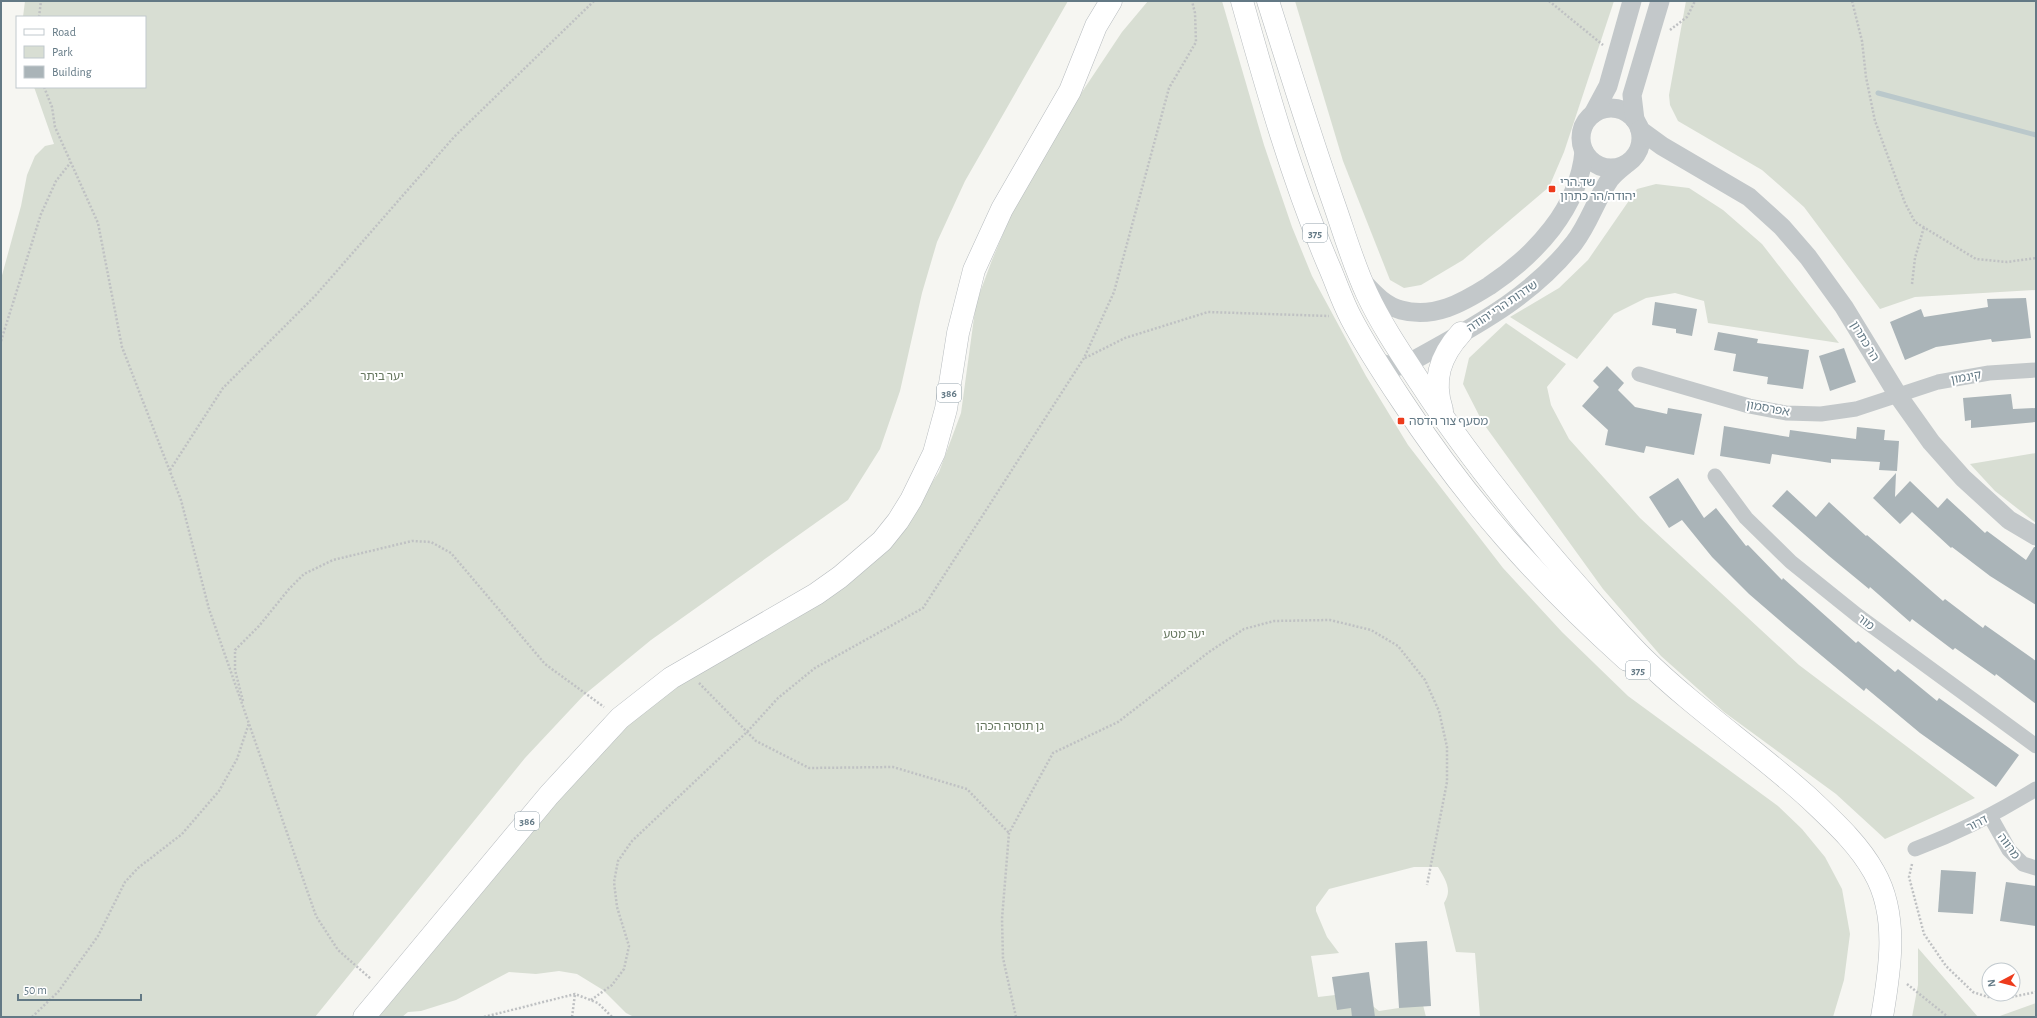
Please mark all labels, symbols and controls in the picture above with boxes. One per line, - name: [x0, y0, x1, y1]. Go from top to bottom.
- legend: [16, 16, 146, 88]
- text: Road: [52, 26, 76, 38]
- text: Park: [52, 46, 73, 58]
- text: Building: [52, 66, 92, 78]
- place label: שד.הרי יהודה/הר כתרון: [1560, 176, 1636, 202]
- marker: שד.הרי יהודה/הר כתרון: [1547, 184, 1557, 194]
- road number: 375: [1303, 224, 1327, 242]
- street label: שדרות הרי יהודה: [1464, 278, 1540, 334]
- street label: הר כתרון: [1849, 319, 1881, 363]
- street label: קינמון: [1950, 368, 1983, 386]
- park label: יער ביתר: [360, 370, 404, 382]
- road number: 386: [937, 384, 961, 402]
- street label: אפרסמון: [1745, 398, 1791, 418]
- place label: מסעף צור הדסה: [1409, 415, 1488, 427]
- marker: מסעף צור הדסה: [1396, 416, 1406, 426]
- street label: מור: [1855, 612, 1877, 632]
- park label: יער מטע: [1163, 628, 1205, 640]
- road number: 375: [1626, 661, 1650, 679]
- park label: גן תוסיה הכהן: [976, 720, 1044, 732]
- road number: 386: [515, 812, 539, 830]
- street label: דרור: [1964, 812, 1990, 833]
- street label: מרווה: [1996, 831, 2022, 861]
- north arrow: [1981, 962, 2021, 1002]
- scale bar: [18, 976, 141, 1002]
- text: N: [1986, 979, 1997, 988]
- text: 50 m: [24, 984, 47, 996]

